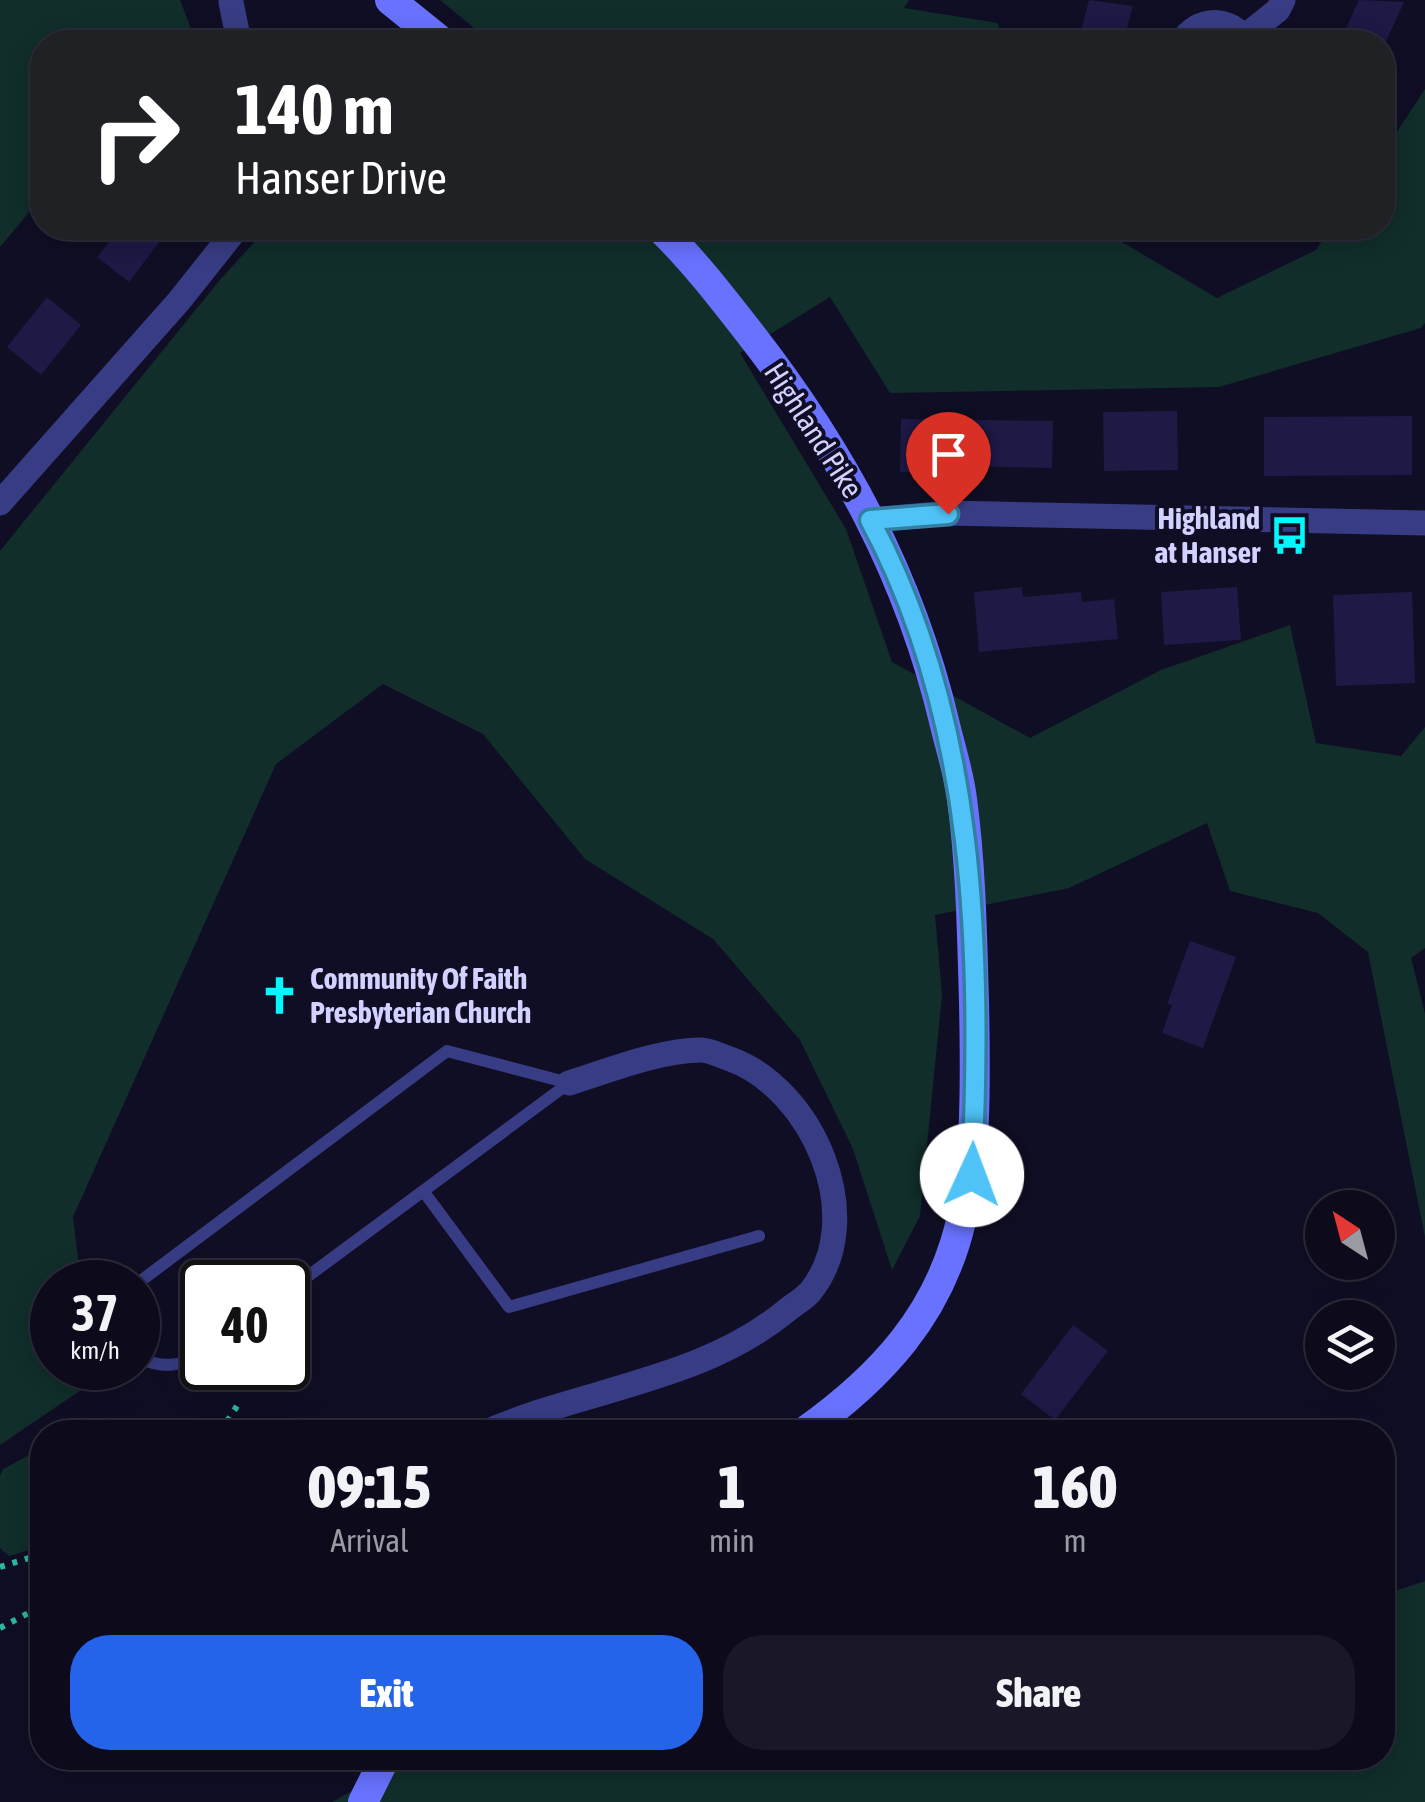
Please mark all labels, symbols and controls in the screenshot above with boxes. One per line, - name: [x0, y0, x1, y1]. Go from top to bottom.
- text: 140 m: [235, 69, 394, 149]
- icon: right: [70, 70, 200, 200]
- text: Hanser Drive: [235, 152, 447, 204]
- street label: Highland Pike: [758, 356, 870, 504]
- pin: [906, 412, 991, 515]
- icon: arrive: [921, 427, 976, 482]
- place label: Highland at Hanser: [1154, 501, 1261, 569]
- bus stop icon: Highland at Hanser: [1269, 514, 1311, 556]
- place label: Community Of Faith Presbyterian Church: [310, 961, 531, 1029]
- church icon: Community Of Faith Presbyterian Church: [259, 974, 301, 1016]
- position arrow: [920, 1123, 1024, 1227]
- north arrow: [1305, 1190, 1395, 1280]
- map controls: [1305, 1190, 1395, 1390]
- speed limit sign: 40: [180, 1260, 310, 1390]
- text: 37: [71, 1284, 118, 1342]
- button: layers: [1305, 1300, 1395, 1390]
- text: km/h: [70, 1336, 120, 1364]
- text: 09:15: [308, 1452, 431, 1521]
- text: 1: [718, 1452, 746, 1521]
- text: 160: [1033, 1452, 1117, 1521]
- text: Arrival: [330, 1522, 409, 1559]
- text: min: [709, 1522, 755, 1559]
- text: m: [1063, 1522, 1086, 1559]
- button: Exit: [70, 1635, 703, 1750]
- button: Share: [723, 1635, 1355, 1750]

